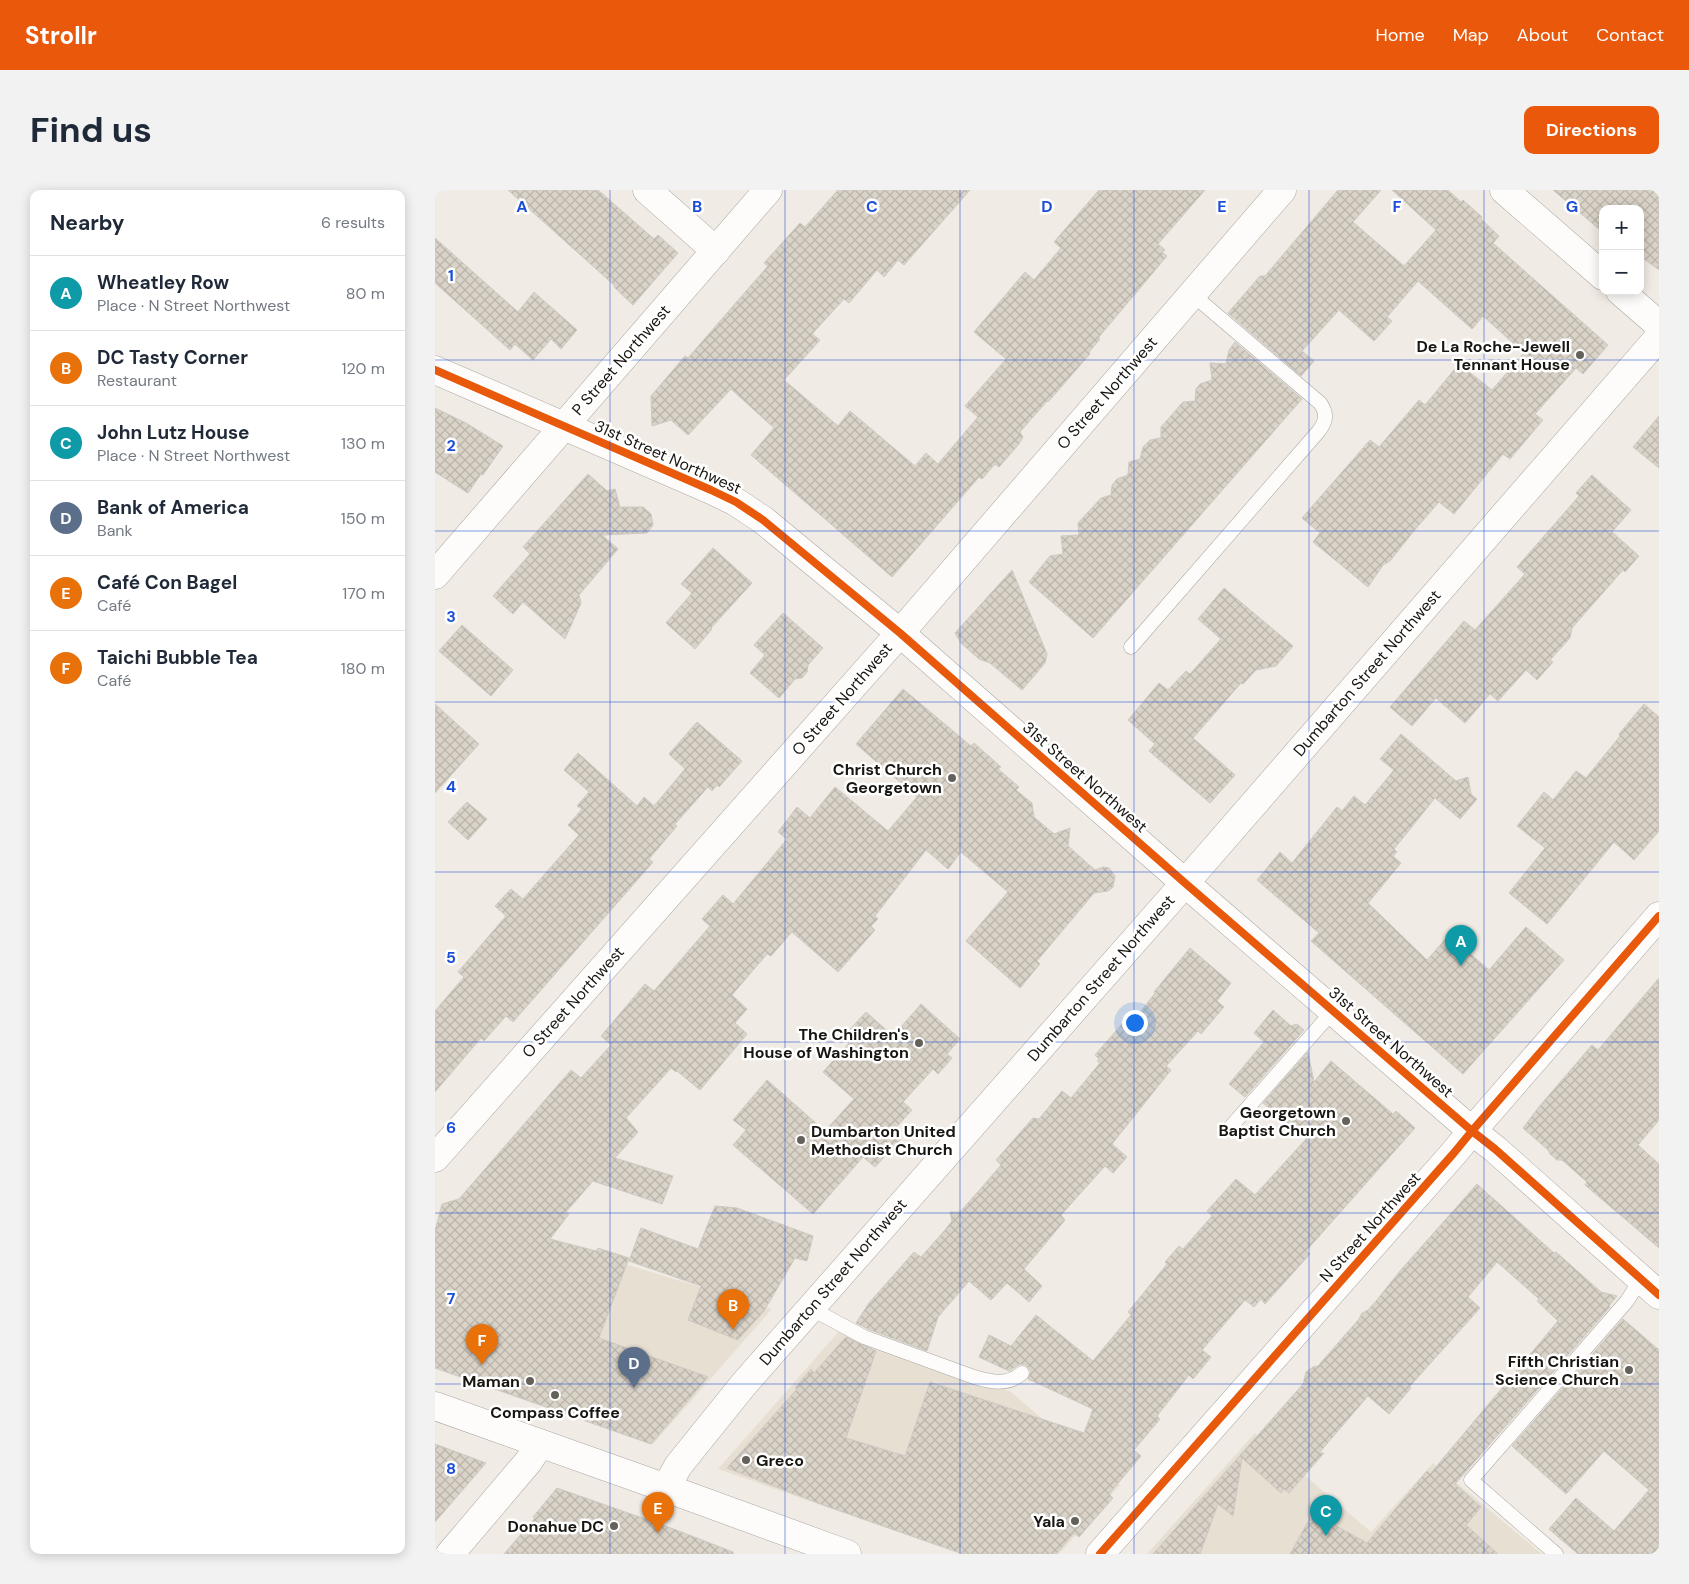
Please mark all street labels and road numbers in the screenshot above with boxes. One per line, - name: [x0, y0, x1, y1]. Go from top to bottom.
- street label: P Street Northwest: [567, 300, 675, 420]
- street label: O Street Northwest: [1052, 332, 1162, 454]
- street label: 31st Street Northwest: [591, 415, 745, 499]
- street label: Dumbarton Street Northwest: [1289, 585, 1445, 761]
- street label: O Street Northwest: [787, 638, 897, 760]
- street label: 31st Street Northwest: [1018, 717, 1152, 837]
- street label: Dumbarton Street Northwest: [1023, 890, 1179, 1066]
- street label: O Street Northwest: [517, 942, 629, 1062]
- street label: 31st Street Northwest: [1324, 982, 1458, 1102]
- street label: N Street Northwest: [1315, 1167, 1425, 1287]
- street label: Dumbarton Street Northwest: [755, 1194, 911, 1370]

